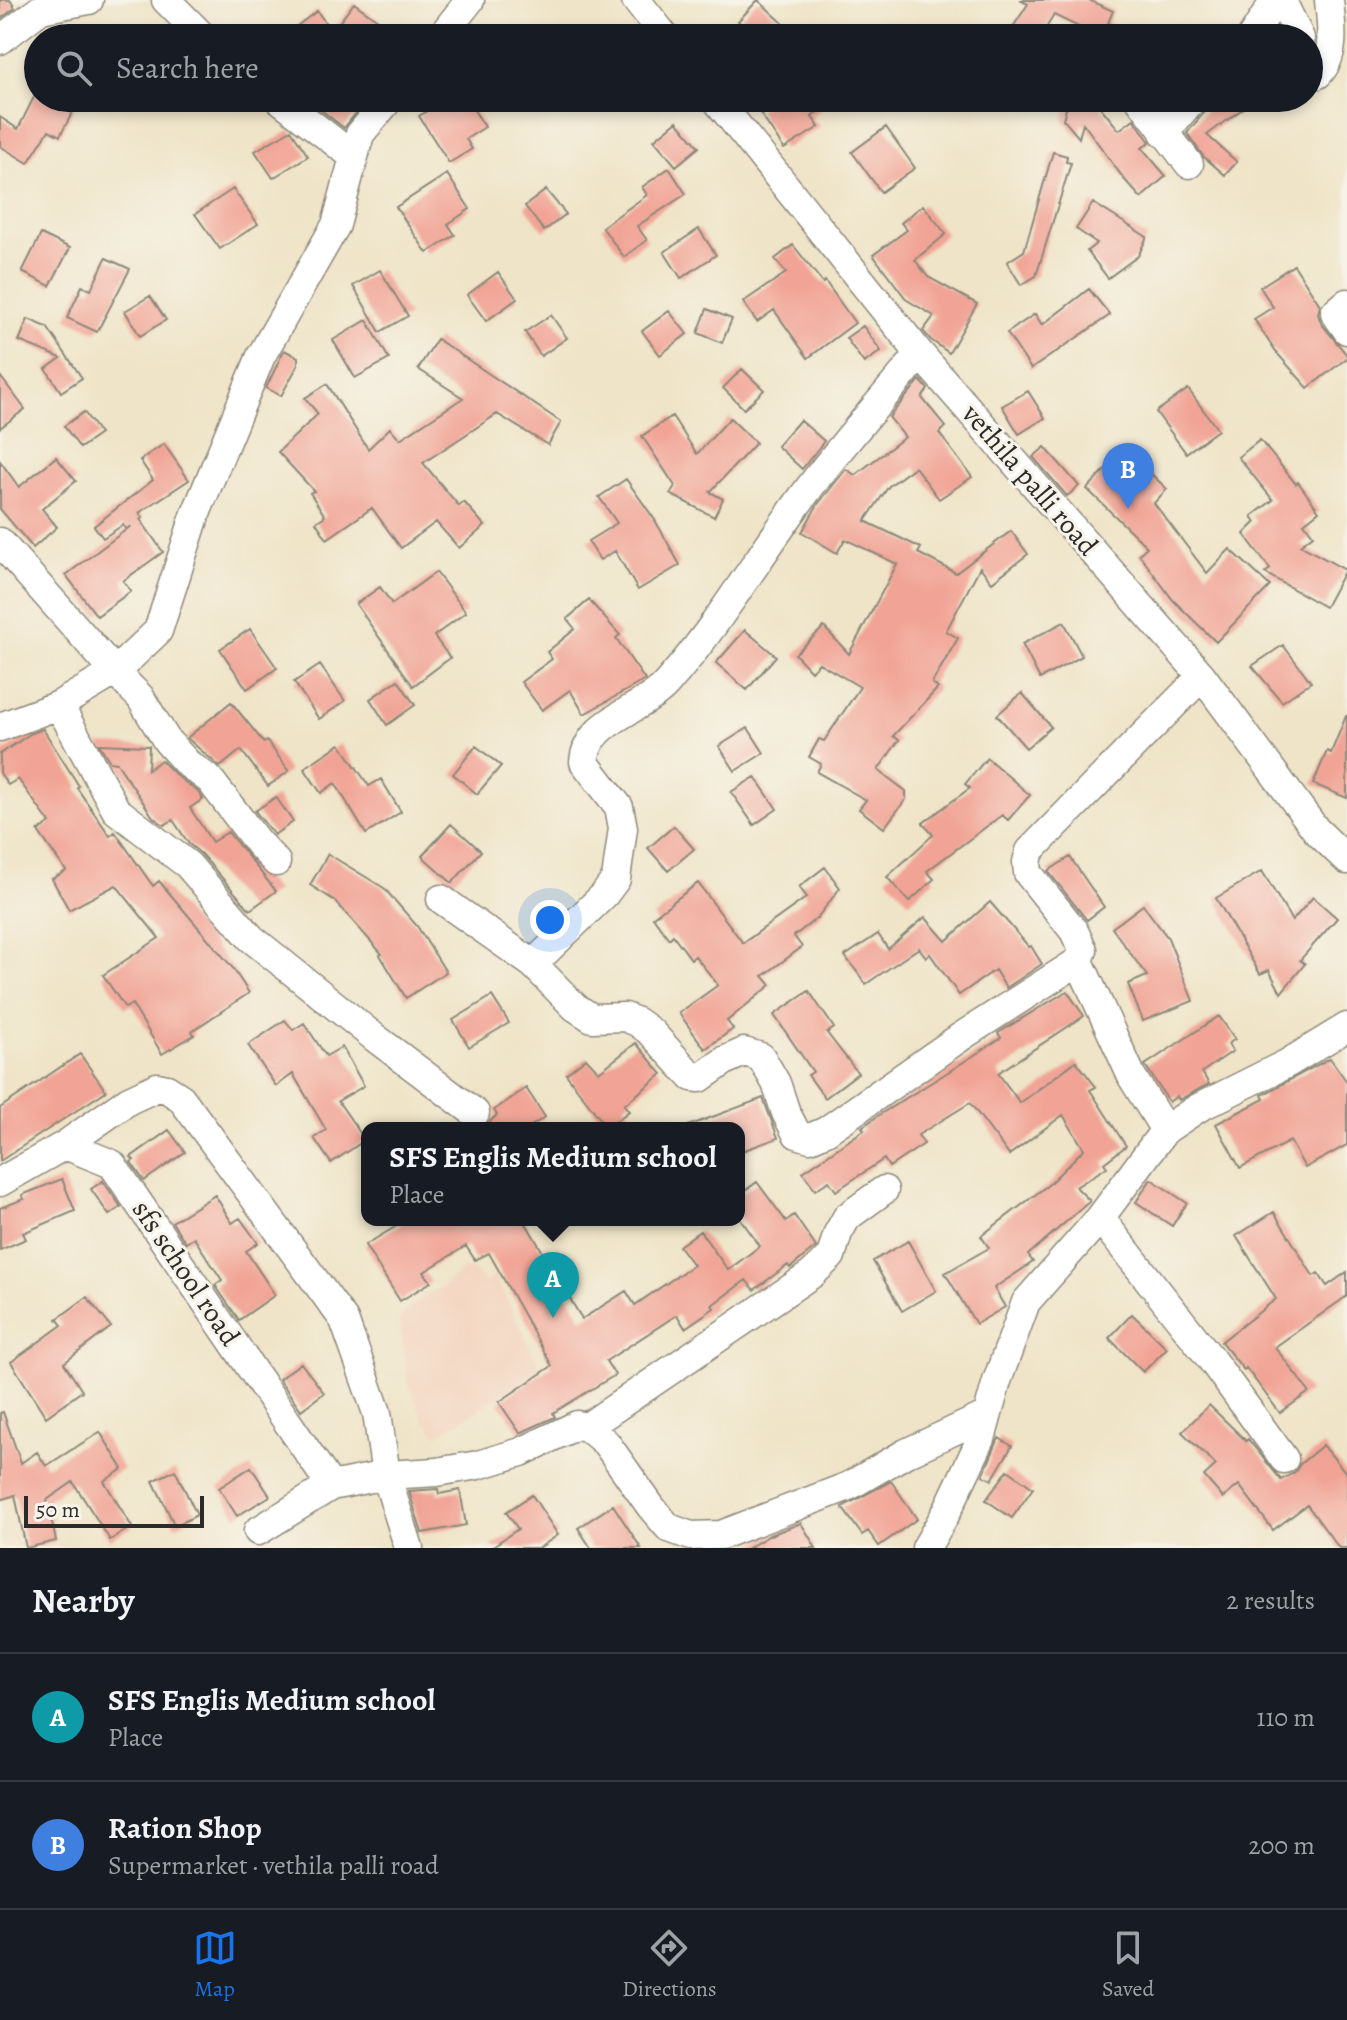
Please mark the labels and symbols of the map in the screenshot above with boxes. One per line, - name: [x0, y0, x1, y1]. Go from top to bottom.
- street label: vethila palli road: [953, 395, 1107, 565]
- pin: B: [1102, 443, 1154, 509]
- your location: [530, 900, 570, 940]
- street label: sfs school road: [123, 1193, 249, 1354]
- pin: A: [527, 1252, 579, 1318]
- scale bar: [24, 1492, 204, 1528]

